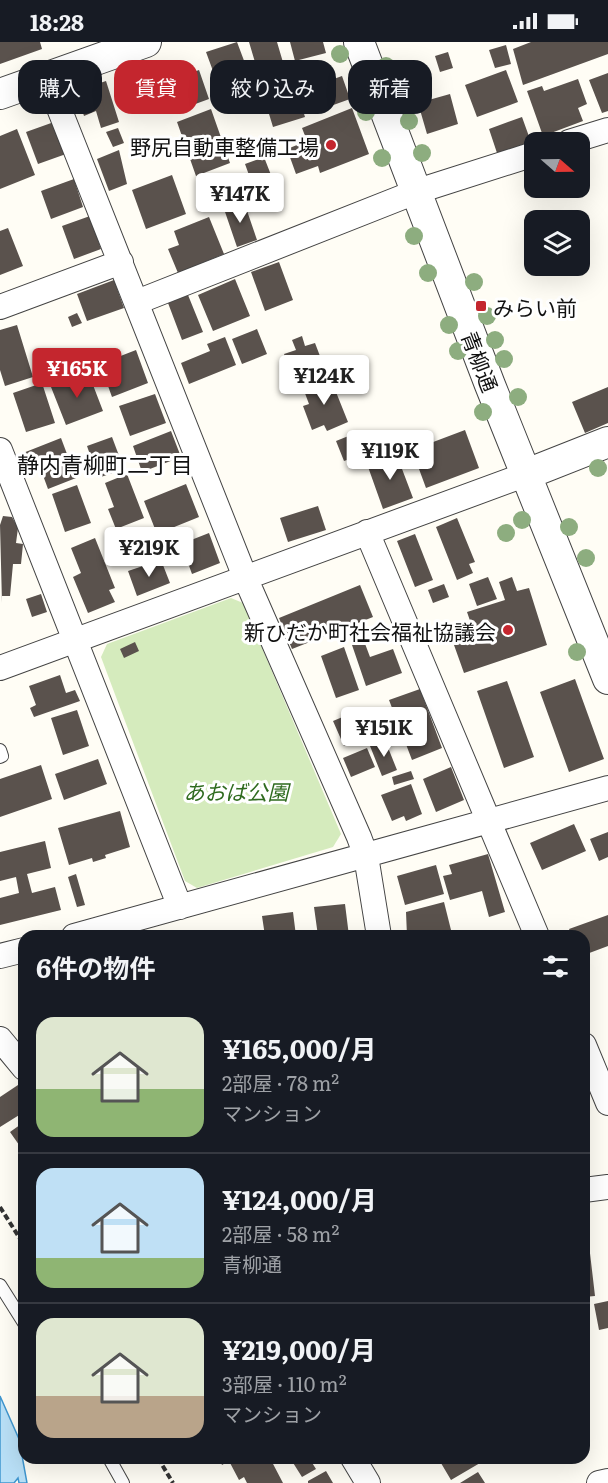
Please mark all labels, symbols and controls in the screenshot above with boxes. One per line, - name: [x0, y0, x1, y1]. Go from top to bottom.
- text: 18:28: [30, 5, 84, 38]
- chip: 購入: [18, 60, 102, 114]
- chip: 賃貸: [114, 60, 198, 114]
- chip: 絞り込み: [210, 60, 336, 114]
- chip: 新着: [348, 60, 432, 114]
- place label: 野尻自動車整備工場: [130, 130, 319, 161]
- north arrow: [524, 132, 590, 198]
- map controls: [524, 132, 590, 276]
- marker: 野尻自動車整備工場: [324, 138, 338, 152]
- pin: ¥147K: [198, 173, 282, 224]
- text: ¥147K: [210, 177, 270, 207]
- button: layers: [524, 210, 590, 276]
- place label: みらい前: [493, 291, 577, 322]
- marker: みらい前: [474, 299, 488, 313]
- street label: 青柳通: [455, 326, 507, 396]
- pin: ¥165K: [35, 348, 119, 399]
- text: ¥165K: [46, 352, 108, 382]
- pin: ¥124K: [282, 355, 366, 406]
- text: ¥124K: [293, 359, 355, 389]
- pin: ¥119K: [348, 430, 432, 481]
- text: ¥119K: [361, 434, 419, 464]
- district label: 静内青柳町二丁目: [17, 447, 193, 480]
- pin: ¥219K: [107, 527, 191, 578]
- text: ¥219K: [118, 531, 180, 561]
- place label: 新ひだか町社会福祉協議会: [244, 615, 496, 646]
- marker: 新ひだか町社会福祉協議会: [501, 623, 515, 637]
- pin: ¥151K: [342, 707, 426, 758]
- text: ¥151K: [355, 711, 413, 741]
- park label: あおば公園: [184, 775, 291, 806]
- text: 6件の物件: [36, 947, 155, 986]
- icon: filters: [539, 950, 572, 983]
- text: ¥165,000/月: [222, 1028, 377, 1067]
- icon: home: [84, 1041, 156, 1113]
- text: 2部屋 · 78 m²: [222, 1067, 339, 1097]
- text: マンション: [222, 1097, 322, 1127]
- text: ¥124,000/月: [222, 1179, 377, 1218]
- icon: home: [84, 1192, 156, 1264]
- text: 2部屋 · 58 m²: [222, 1218, 339, 1248]
- text: 青柳通: [222, 1248, 282, 1278]
- text: ¥219,000/月: [222, 1329, 376, 1368]
- icon: home: [84, 1342, 156, 1414]
- text: 3部屋 · 110 m²: [222, 1368, 347, 1398]
- text: マンション: [222, 1398, 322, 1428]

